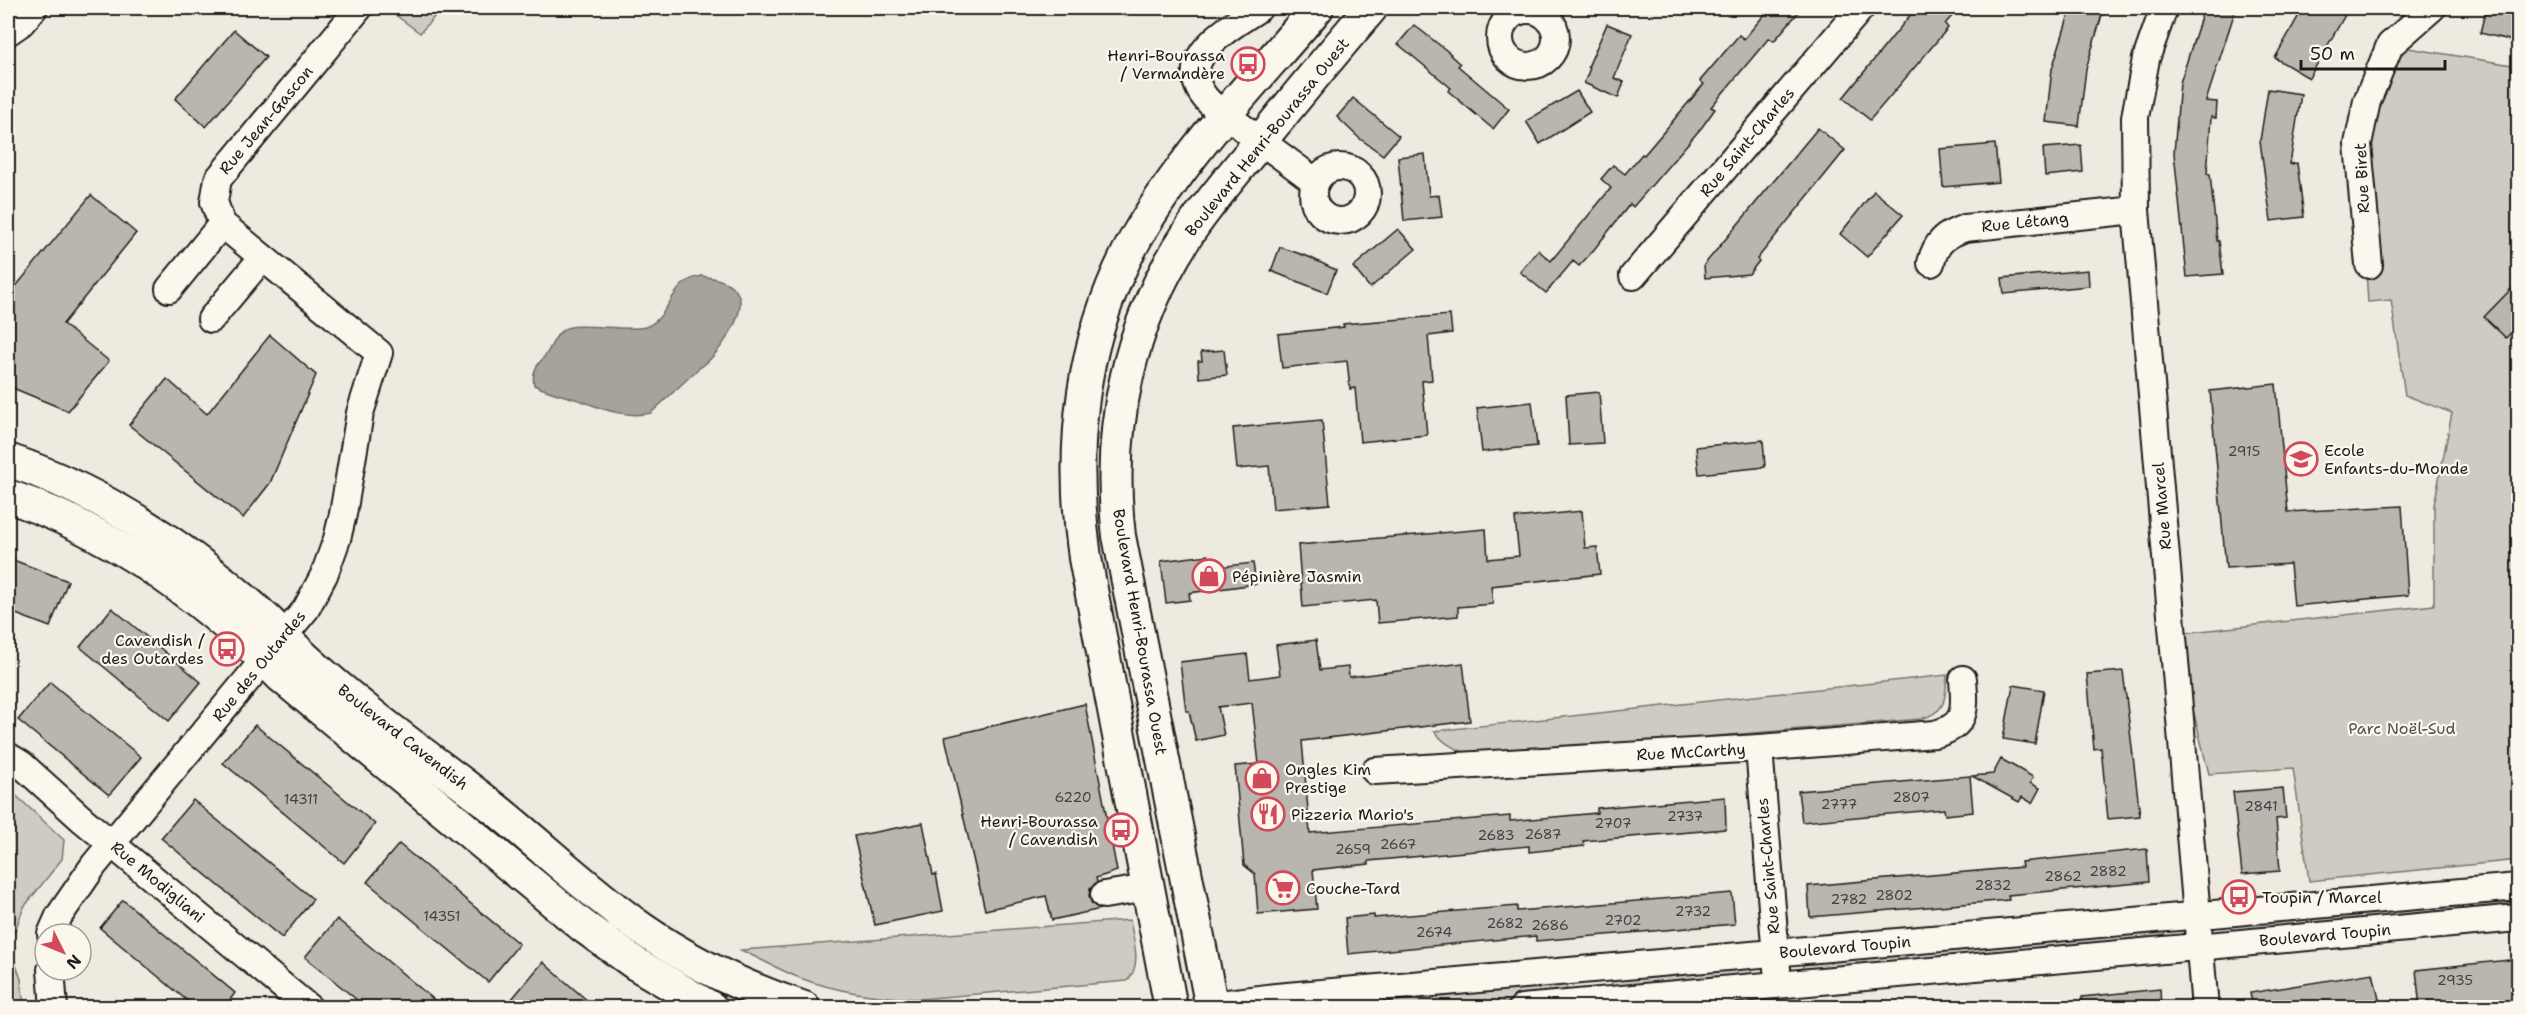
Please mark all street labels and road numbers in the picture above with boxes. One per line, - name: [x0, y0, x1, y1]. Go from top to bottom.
- street label: Boulevard Henri-Bourassa Ouest: [1180, 33, 1354, 241]
- street label: Rue Jean-Gascon: [214, 61, 318, 179]
- street label: Rue Saint-Charles: [1695, 83, 1799, 201]
- street label: Rue Biret: [2350, 142, 2374, 214]
- street label: Rue Létang: [1980, 207, 2070, 237]
- street label: Rue Marcel: [2148, 461, 2176, 551]
- street label: Boulevard Henri-Bourassa Ouest: [1108, 507, 1172, 757]
- street label: Rue des Outardes: [208, 606, 310, 726]
- street label: Boulevard Cavendish: [333, 679, 473, 795]
- street label: Rue McCarthy: [1636, 739, 1746, 765]
- street label: Rue Saint-Charles: [1752, 797, 1784, 935]
- street label: Rue Modigliani: [107, 837, 209, 927]
- street label: Boulevard Toupin: [2258, 919, 2392, 951]
- street label: Boulevard Toupin: [1778, 931, 1912, 963]

